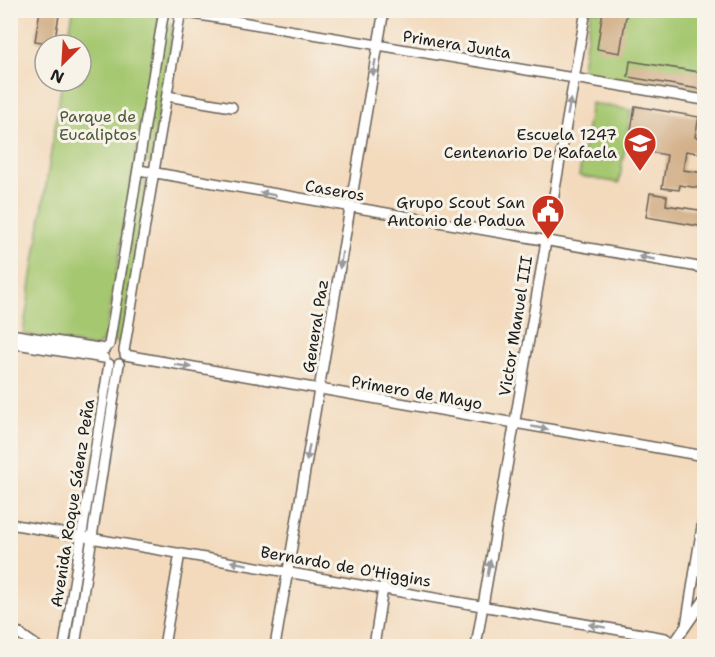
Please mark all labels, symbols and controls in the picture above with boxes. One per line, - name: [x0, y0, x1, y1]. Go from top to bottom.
- street label: Primera Junta: [401, 26, 513, 63]
- north arrow: [33, 33, 93, 93]
- one-way arrow: [369, 59, 378, 78]
- text: N: [47, 64, 67, 88]
- one-way arrow: [564, 97, 573, 116]
- park label: Parque de Eucaliptos: [59, 106, 137, 145]
- place label: Escuela 1247 Centenario De Rafaela: [444, 124, 617, 163]
- school or university icon: Escuela 1247 Centenario De Rafaela: [622, 125, 658, 172]
- street label: Caseros: [303, 175, 366, 206]
- one-way arrow: [259, 189, 278, 198]
- place label: Grupo Scout San Antonio de Padua: [387, 192, 525, 231]
- public building icon: Grupo Scout San Antonio de Padua: [530, 193, 566, 240]
- one-way arrow: [336, 251, 345, 270]
- one-way arrow: [637, 253, 656, 262]
- street label: Victor Manuel III: [494, 254, 537, 398]
- street label: General Paz: [298, 278, 333, 374]
- one-way arrow: [173, 361, 192, 370]
- street label: Primero de Mayo: [350, 371, 484, 414]
- street label: Avenida Roque Sáenz Peña: [46, 397, 99, 609]
- one-way arrow: [531, 424, 550, 433]
- one-way arrow: [303, 443, 312, 462]
- street label: Bernardo de O'Higgins: [259, 541, 433, 592]
- one-way arrow: [230, 558, 249, 567]
- one-way arrow: [485, 558, 494, 577]
- one-way arrow: [587, 621, 606, 630]

